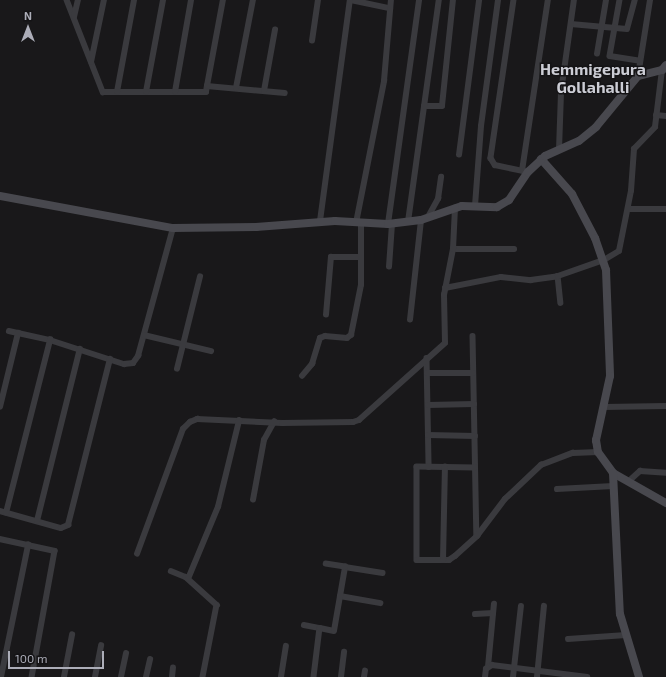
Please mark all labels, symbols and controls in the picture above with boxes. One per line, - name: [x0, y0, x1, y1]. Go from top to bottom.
- north arrow: [8, 8, 48, 48]
- text: N: [24, 9, 32, 22]
- district label: Hemmigepura Gollahalli: [540, 59, 646, 97]
- scale bar: [10, 643, 106, 669]
- text: 100 m: [15, 651, 47, 665]

